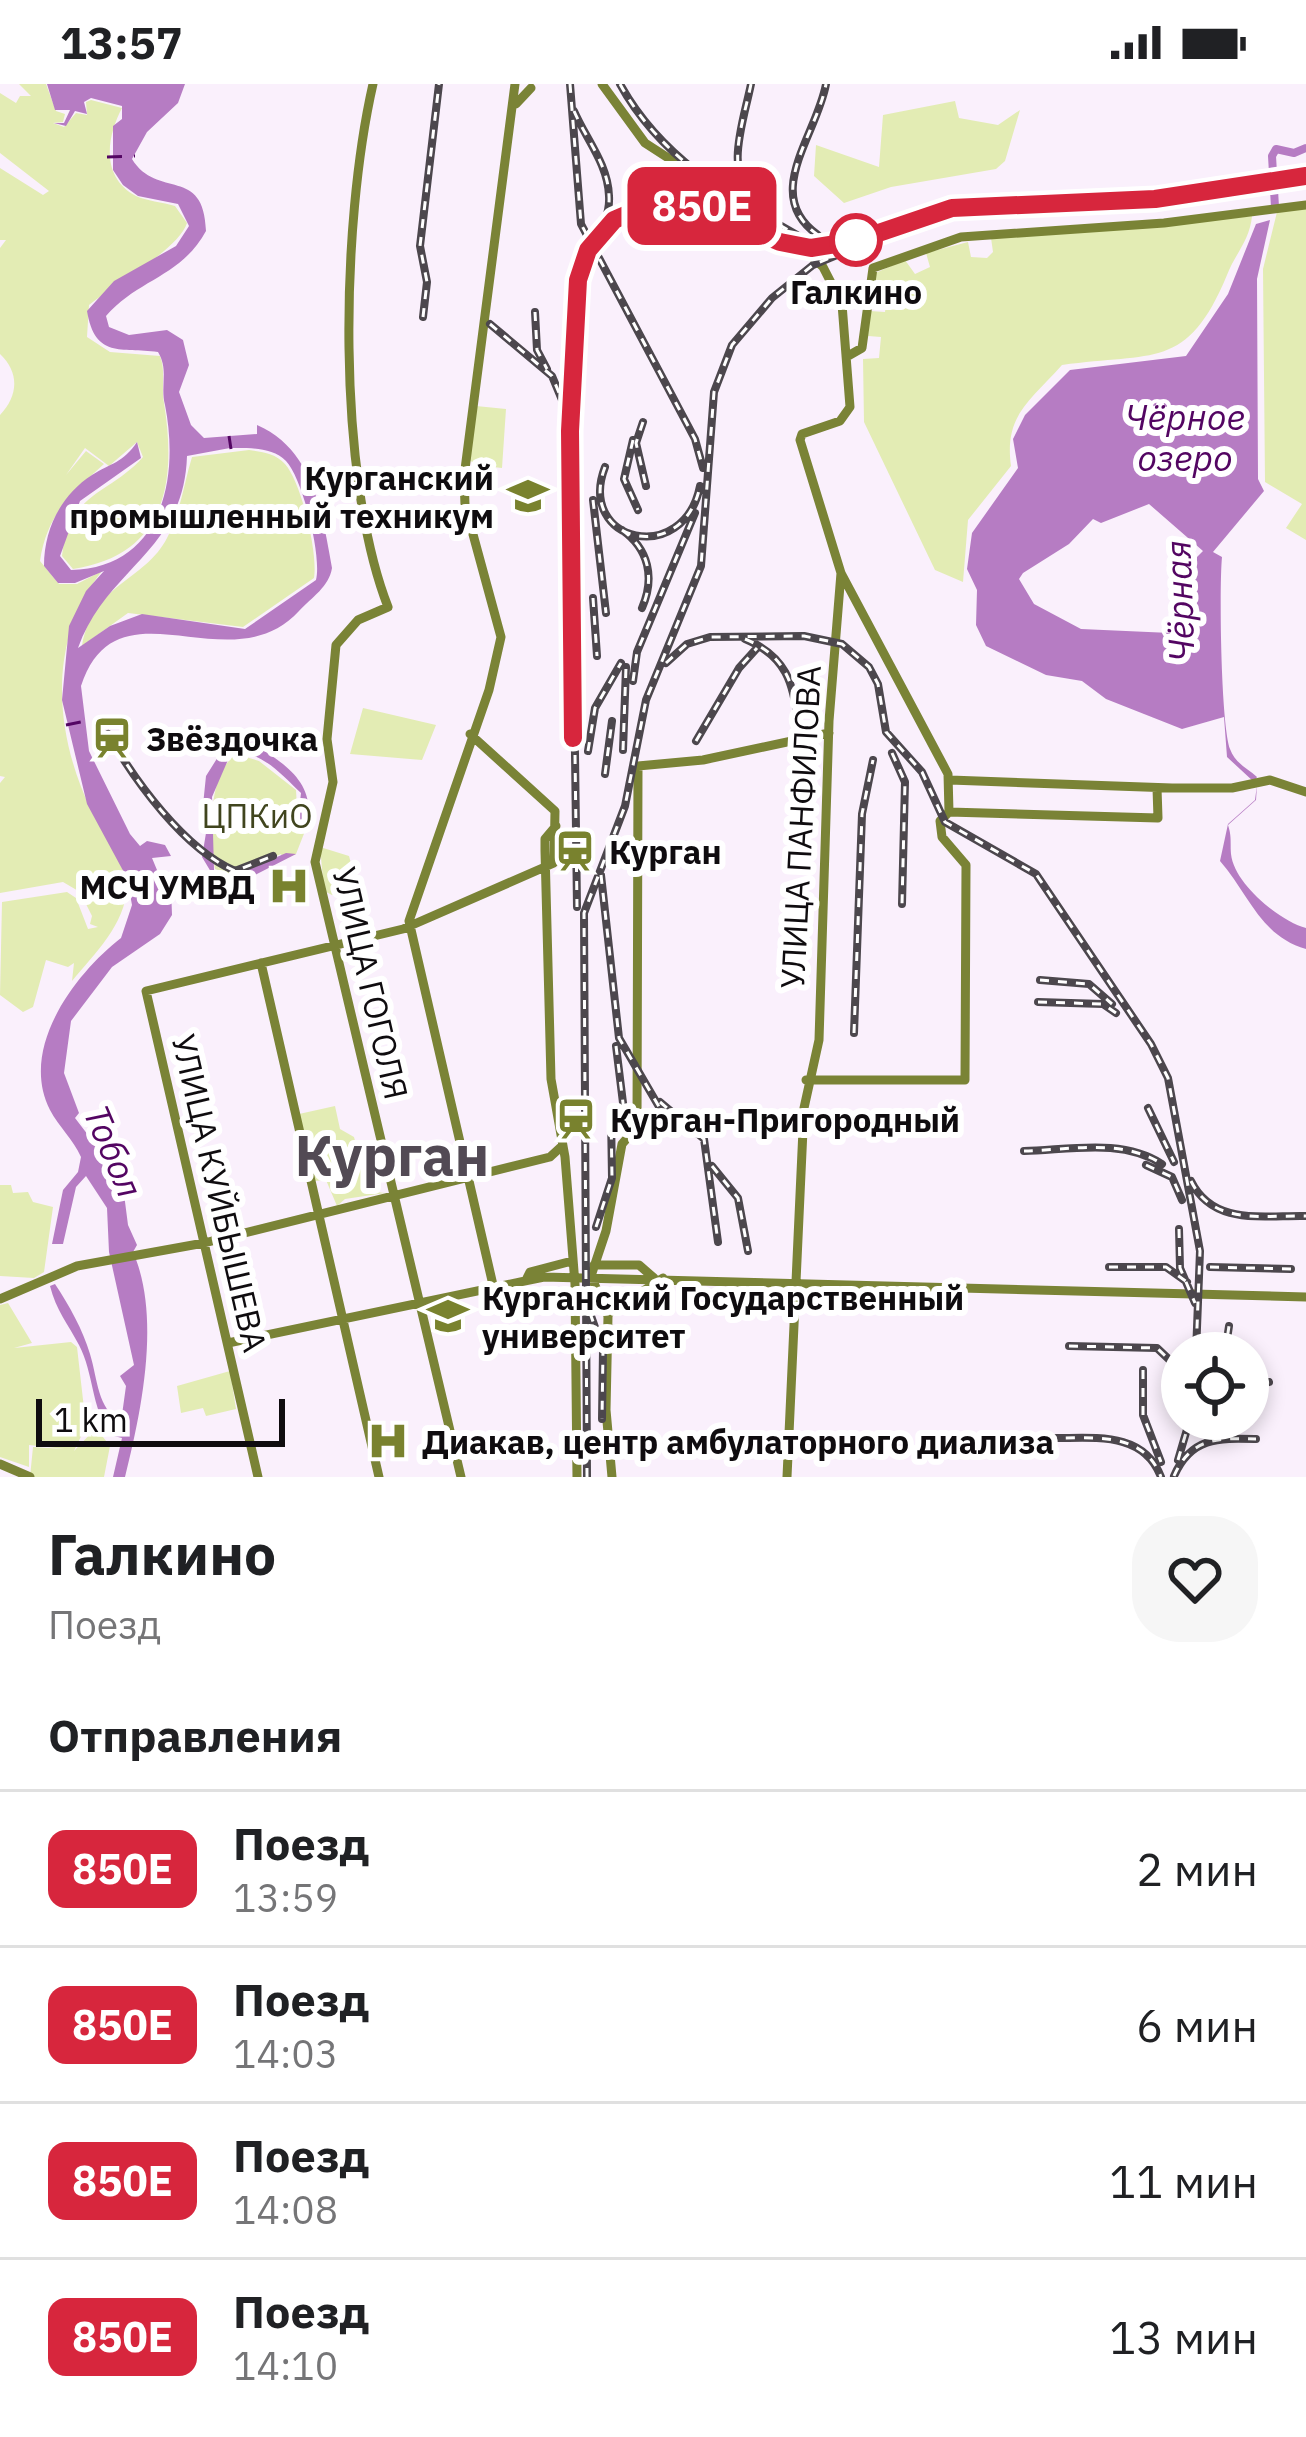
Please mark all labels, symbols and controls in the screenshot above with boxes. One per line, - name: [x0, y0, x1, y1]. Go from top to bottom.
- text: 13:57: [60, 13, 183, 71]
- line badge: 850Е: [618, 167, 786, 245]
- text: 850Е: [651, 178, 753, 233]
- marker: Галкино: [831, 215, 881, 265]
- place label: Галкино: [790, 270, 922, 313]
- water label: Чёрное озеро: [1125, 393, 1245, 481]
- place label: Курганский промышленный техникум: [69, 456, 494, 537]
- school or university icon: Курганский промышленный техникум: [505, 473, 551, 519]
- water label: Чёрная: [1153, 539, 1205, 663]
- street label: УЛИЦА ПАНФИЛОВА: [770, 664, 830, 990]
- station icon: Звёздочка: [89, 715, 135, 761]
- place label: Звёздочка: [146, 717, 318, 760]
- park label: ЦПКиО: [201, 794, 313, 837]
- station icon: Курган: [552, 828, 598, 874]
- place label: Курган: [609, 830, 722, 873]
- hospital icon: МСЧ УМВД: [266, 863, 312, 909]
- street label: УЛИЦА ГОГОЛЯ: [323, 863, 419, 1103]
- place label: МСЧ УМВД: [80, 865, 255, 908]
- street label: УЛИЦА КУЙБЫШЕВА: [163, 1030, 277, 1356]
- station icon: Курган-Пригородный: [553, 1096, 599, 1142]
- water label: Тобол: [74, 1098, 154, 1204]
- place label: Курган-Пригородный: [610, 1098, 960, 1141]
- district label: Курган: [295, 1118, 489, 1192]
- place label: Курганский Государственный университет: [482, 1276, 964, 1357]
- school or university icon: Курганский Государственный университет: [425, 1293, 471, 1339]
- map controls: [1161, 1332, 1269, 1440]
- button: locate: [1161, 1332, 1269, 1440]
- scale bar: [36, 1393, 285, 1446]
- text: 1 km: [54, 1398, 128, 1441]
- hospital icon: Диакав, центр амбулаторного диализа: [365, 1418, 411, 1464]
- place label: Диакав, центр амбулаторного диализа: [422, 1420, 1054, 1463]
- button: heart: [1132, 1516, 1258, 1642]
- text: Галкино: [48, 1517, 276, 1591]
- text: Поезд: [48, 1599, 161, 1650]
- text: Отправления: [48, 1706, 342, 1764]
- text: Поезд: [233, 1814, 369, 1872]
- text: 2 мин: [1136, 1840, 1258, 1898]
- text: 850Е: [72, 1841, 173, 1896]
- text: 13:59: [233, 1872, 338, 1923]
- text: Поезд: [233, 1970, 369, 2028]
- text: 6 мин: [1136, 1996, 1258, 2054]
- text: 850Е: [72, 1997, 173, 2052]
- text: 14:03: [233, 2028, 338, 2079]
- text: Поезд: [233, 2126, 369, 2184]
- text: 11 мин: [1109, 2152, 1258, 2210]
- text: 850Е: [72, 2153, 173, 2208]
- text: 14:08: [233, 2184, 338, 2235]
- text: Поезд: [233, 2282, 369, 2340]
- text: 13 мин: [1109, 2308, 1258, 2366]
- text: 850Е: [72, 2309, 173, 2364]
- text: 14:10: [233, 2340, 338, 2391]

